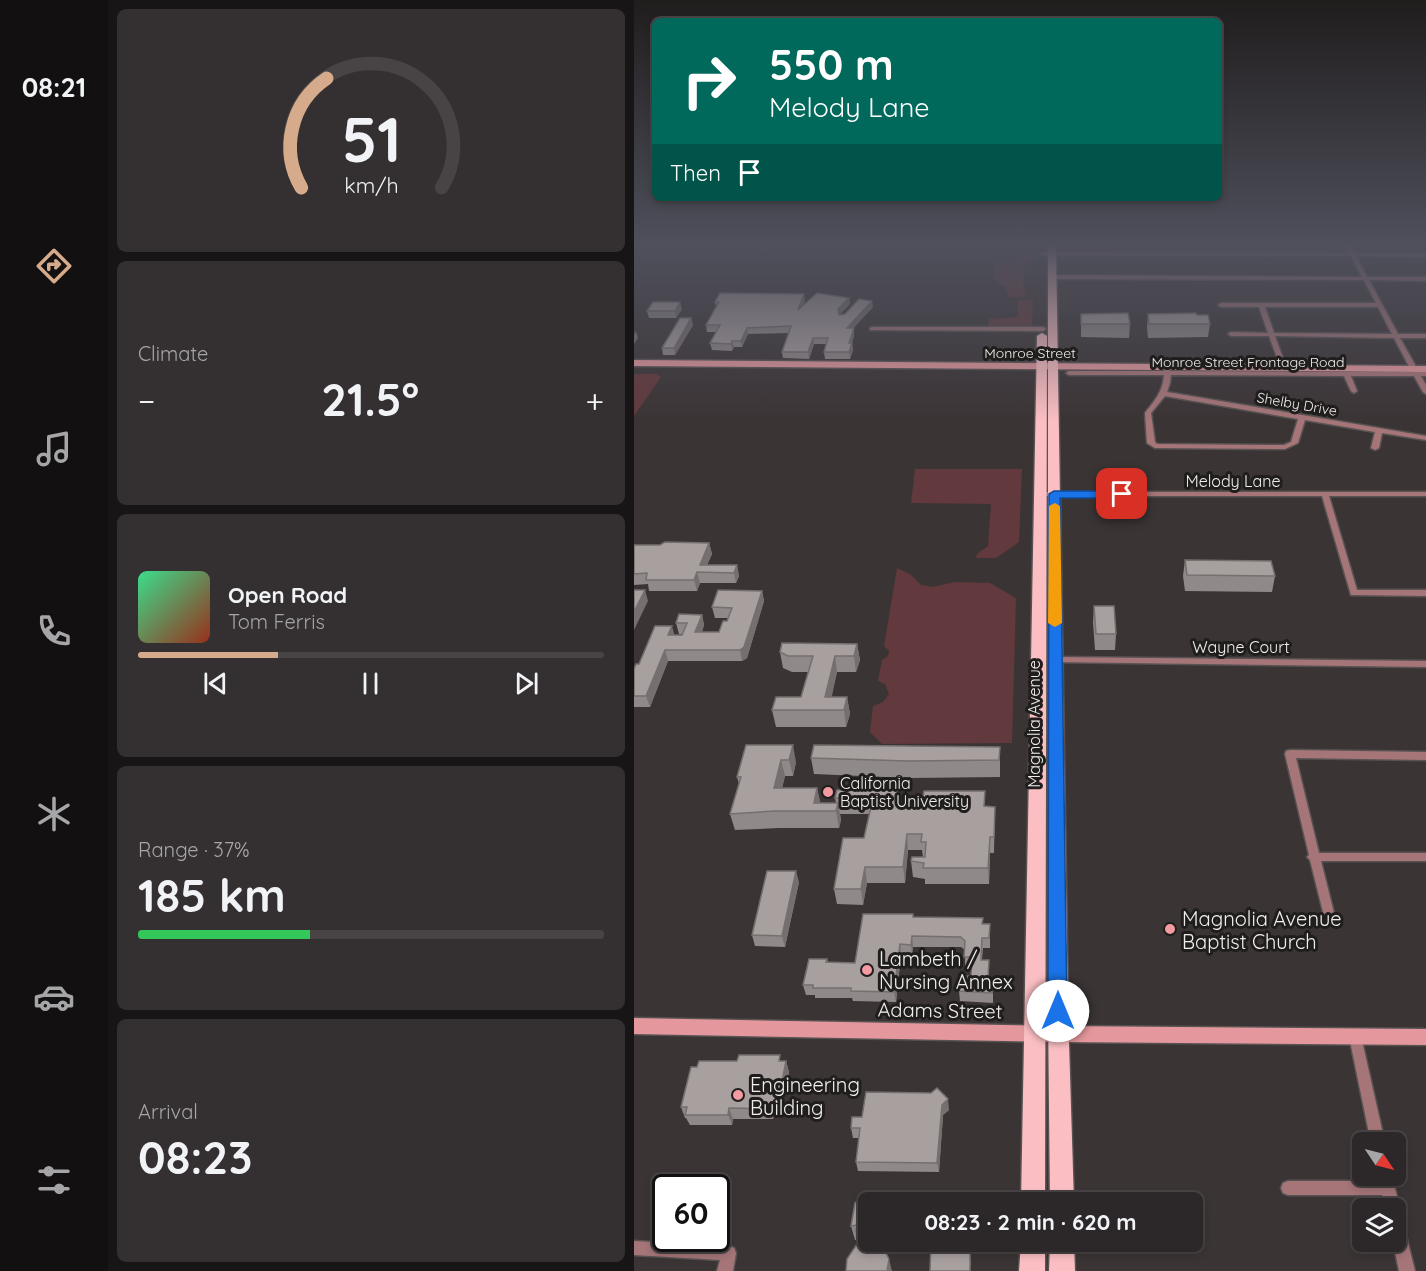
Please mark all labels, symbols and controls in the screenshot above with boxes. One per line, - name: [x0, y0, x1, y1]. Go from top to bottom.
- text: 550 m: [769, 38, 894, 91]
- icon: right: [670, 42, 748, 120]
- text: 08:21: [22, 70, 86, 104]
- text: Melody Lane: [769, 90, 930, 124]
- text: 51: [341, 100, 401, 178]
- icon: arrive: [733, 156, 766, 189]
- text: Then: [670, 159, 721, 187]
- text: km/h: [344, 172, 398, 198]
- icon: directions: [33, 245, 75, 287]
- text: Climate: [138, 341, 208, 366]
- street label: Monroe Street: [984, 344, 1076, 362]
- street label: Monroe Street Frontage Road: [1151, 353, 1345, 371]
- text: 21.5°: [321, 371, 419, 427]
- text: −: [138, 380, 155, 421]
- text: +: [585, 380, 604, 421]
- street label: Shelby Drive: [1256, 388, 1338, 420]
- icon: music: [33, 428, 75, 470]
- pin: [1096, 468, 1147, 519]
- street label: Melody Lane: [1185, 471, 1281, 491]
- icon: arrive: [1105, 477, 1138, 510]
- text: Open Road: [228, 581, 347, 609]
- text: Tom Ferris: [228, 609, 325, 634]
- icon: phone: [33, 610, 75, 652]
- street label: Wayne Court: [1192, 637, 1290, 657]
- street label: Magnolia Avenue: [1024, 660, 1044, 788]
- icon: previous: [199, 667, 232, 700]
- icon: pause: [354, 667, 387, 700]
- icon: next: [510, 667, 543, 700]
- place label: California Baptist University: [840, 773, 969, 811]
- marker: California Baptist University: [821, 785, 835, 799]
- icon: climate: [33, 793, 75, 835]
- text: Range · 37%: [138, 837, 250, 862]
- text: 185 km: [138, 867, 286, 923]
- place label: Magnolia Avenue Baptist Church: [1182, 906, 1342, 954]
- marker: Magnolia Avenue Baptist Church: [1163, 922, 1177, 936]
- place label: Lambeth / Nursing Annex: [879, 946, 1013, 994]
- marker: Lambeth / Nursing Annex: [860, 963, 874, 977]
- icon: car: [33, 976, 75, 1018]
- position arrow: [1026, 979, 1090, 1043]
- street label: Adams Street: [877, 996, 1003, 1024]
- place label: Engineering Building: [750, 1072, 860, 1120]
- marker: Engineering Building: [731, 1088, 745, 1102]
- text: Arrival: [138, 1099, 198, 1124]
- text: 08:23: [138, 1129, 252, 1185]
- north arrow: [1352, 1132, 1406, 1186]
- map controls: [1352, 1132, 1406, 1252]
- icon: filters: [33, 1159, 75, 1201]
- speed limit sign: 60: [652, 1174, 730, 1252]
- button: layers: [1352, 1198, 1406, 1252]
- text: 08:23 · 2 min · 620 m: [924, 1208, 1137, 1236]

